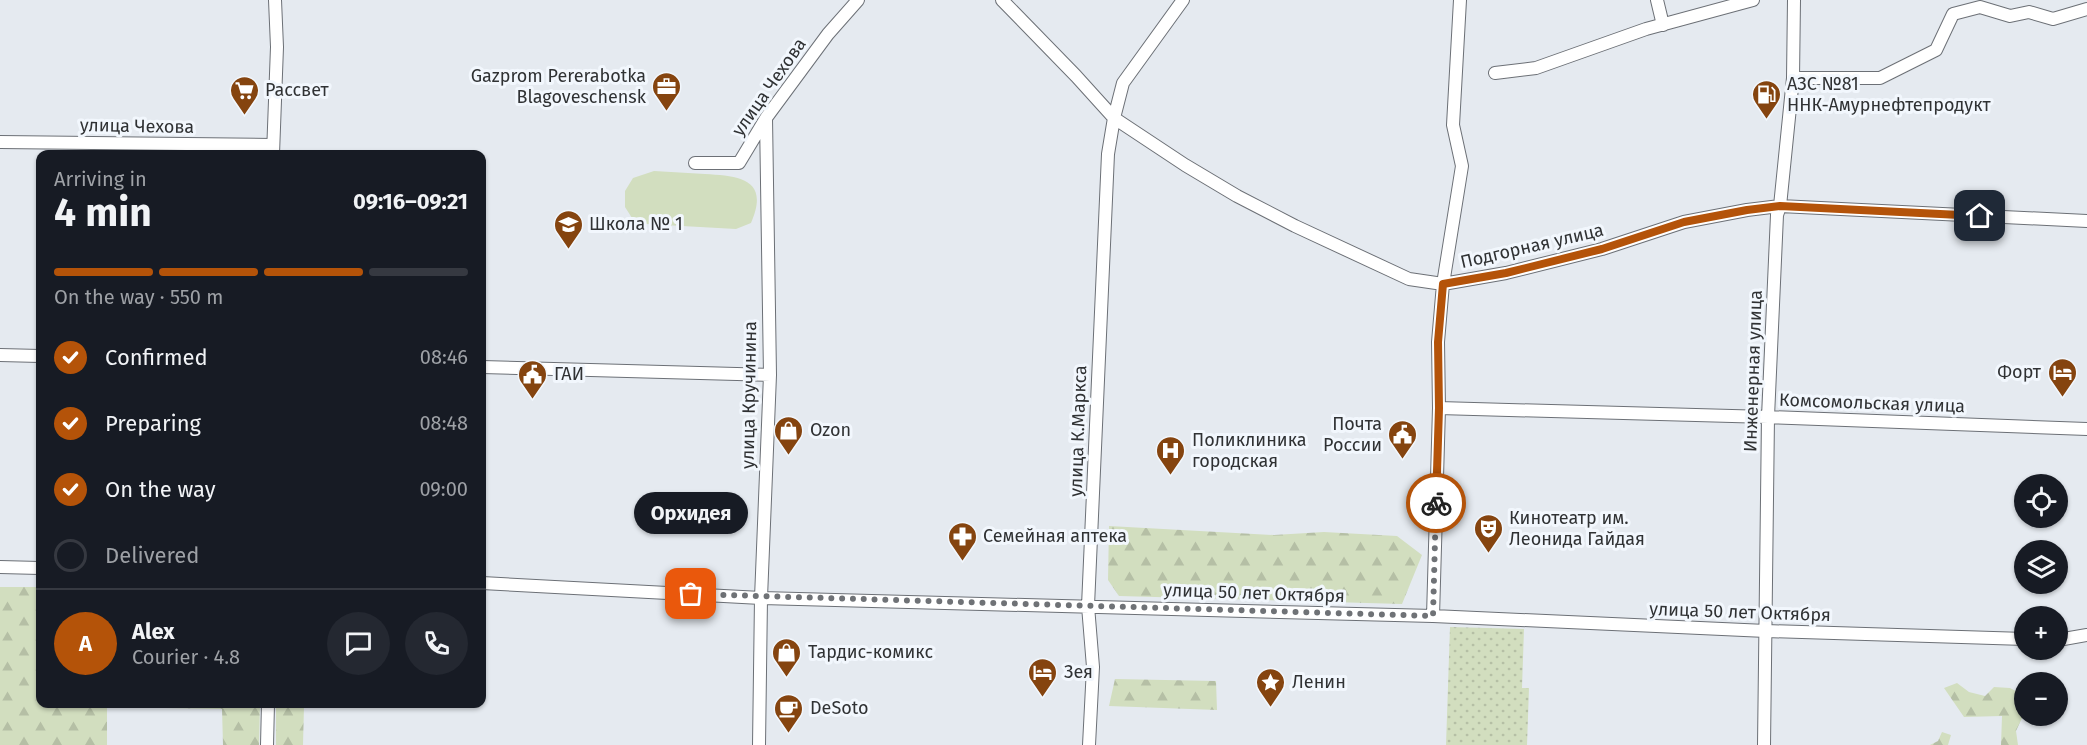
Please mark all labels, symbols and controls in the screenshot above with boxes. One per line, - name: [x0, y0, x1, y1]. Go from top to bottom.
- street label: улица Чехова: [727, 34, 811, 140]
- place label: Gazprom Pererabotka Blagoveschensk: [471, 65, 647, 108]
- office icon: Gazprom Pererabotka Blagoveschensk: [651, 70, 683, 112]
- place label: АЗС №81 ННК-Амурнефтепродукт: [1787, 73, 1991, 116]
- supermarket icon: Рассвет: [228, 74, 260, 116]
- fuel station icon: АЗС №81 ННК-Амурнефтепродукт: [1750, 78, 1782, 120]
- place label: Рассвет: [265, 79, 330, 101]
- street label: улица Чехова: [80, 114, 194, 138]
- text: Arriving in: [54, 167, 147, 191]
- text: 09:16–09:21: [353, 188, 468, 215]
- text: 4 min: [54, 190, 152, 236]
- pin: [1954, 190, 2005, 241]
- icon: home: [1963, 199, 1996, 232]
- school or university icon: Школа № 1: [552, 208, 584, 250]
- place label: Школа № 1: [589, 213, 683, 235]
- street label: Подгорная улица: [1458, 219, 1606, 273]
- text: On the way · 550 m: [54, 285, 223, 309]
- street label: Инженерная улица: [1739, 290, 1767, 452]
- street label: улица Кручинина: [737, 321, 761, 469]
- icon: check: [54, 341, 87, 374]
- text: Confirmed: [105, 344, 208, 371]
- text: 08:46: [420, 345, 468, 369]
- hotel icon: Форт: [2046, 356, 2078, 398]
- public building icon: ГАИ: [517, 358, 549, 400]
- place label: Форт: [1997, 361, 2042, 383]
- place label: ГАИ: [554, 363, 584, 385]
- street label: улица К.Маркса: [1065, 365, 1091, 497]
- street label: Комсомольская улица: [1779, 389, 1965, 417]
- icon: check: [54, 407, 87, 440]
- text: Preparing: [105, 410, 201, 437]
- text: 08:48: [419, 411, 468, 435]
- place label: Почта России: [1323, 413, 1382, 456]
- shop icon: Ozon: [773, 414, 805, 456]
- public building icon: Почта России: [1387, 418, 1419, 460]
- place label: Ozon: [810, 419, 851, 441]
- place label: Поликлиника городская: [1192, 429, 1307, 472]
- hospital icon: Поликлиника городская: [1155, 434, 1187, 476]
- icon: check: [54, 473, 87, 506]
- courier: [1406, 473, 1466, 533]
- map controls: [2014, 474, 2068, 726]
- button: locate: [2014, 474, 2068, 528]
- text: On the way: [105, 476, 216, 503]
- text: 09:00: [419, 477, 468, 501]
- icon: bike: [1420, 487, 1453, 520]
- callout: Орхидея: [634, 492, 748, 534]
- text: Орхидея: [651, 501, 731, 525]
- place label: Кинотеатр им. Леонида Гайдая: [1509, 507, 1645, 550]
- theatre icon: Кинотеатр им. Леонида Гайдая: [1472, 512, 1504, 554]
- pharmacy icon: Семейная аптека: [946, 520, 978, 562]
- place label: Семейная аптека: [983, 525, 1127, 547]
- button: layers: [2014, 540, 2068, 594]
- text: Delivered: [105, 542, 200, 569]
- pin: [665, 568, 716, 619]
- icon: bag: [674, 577, 707, 610]
- street label: улица 50 лет Октября: [1163, 579, 1345, 607]
- street label: улица 50 лет Октября: [1649, 598, 1831, 626]
- button: +: [2014, 606, 2068, 660]
- button: chat: [327, 612, 390, 675]
- button: phone: [405, 612, 468, 675]
- text: Alex: [132, 618, 175, 645]
- text: A: [79, 630, 92, 657]
- shop icon: Тардис-комикс: [771, 636, 803, 678]
- place label: Тардис-комикс: [808, 641, 933, 663]
- text: Courier · 4.8: [132, 645, 240, 669]
- hotel icon: Зея: [1027, 656, 1059, 698]
- place label: Зея: [1064, 661, 1093, 683]
- place icon: Ленин: [1255, 666, 1287, 708]
- place label: Ленин: [1292, 671, 1346, 693]
- button: −: [2014, 672, 2068, 726]
- cafe icon: DeSoto: [773, 692, 805, 734]
- place label: DeSoto: [810, 697, 868, 719]

